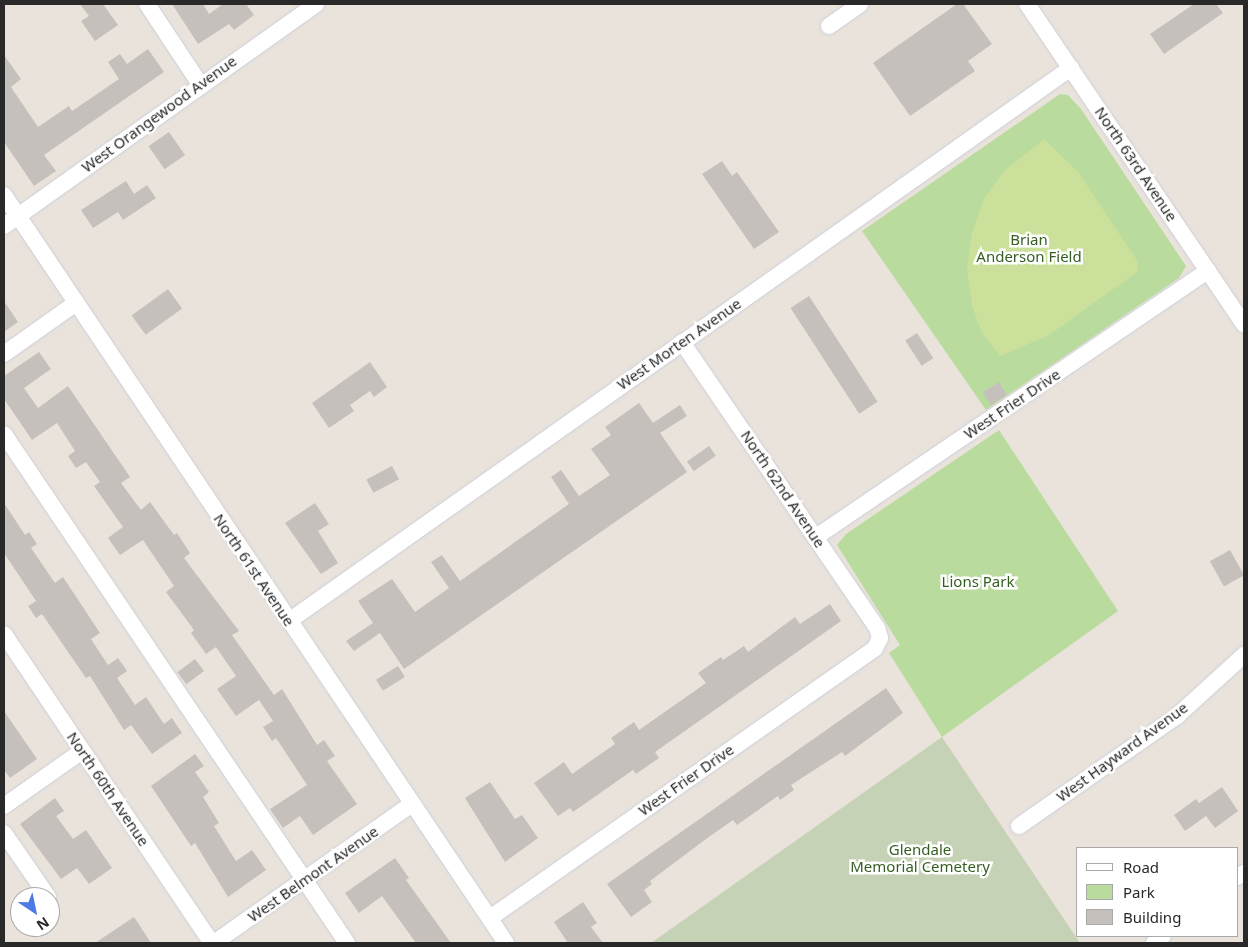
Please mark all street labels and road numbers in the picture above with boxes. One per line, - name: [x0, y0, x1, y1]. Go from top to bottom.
- street label: West Orangewood Avenue: [78, 52, 240, 176]
- street label: North 63rd Avenue: [1091, 103, 1181, 225]
- street label: West Morten Avenue: [614, 294, 744, 394]
- street label: West Frier Drive: [960, 365, 1064, 443]
- street label: North 62nd Avenue: [737, 427, 829, 551]
- street label: North 61st Avenue: [210, 510, 298, 630]
- street label: West Hayward Avenue: [1053, 698, 1191, 806]
- street label: North 60th Avenue: [63, 729, 153, 849]
- street label: West Frier Drive: [635, 740, 737, 820]
- street label: West Belmont Avenue: [244, 822, 382, 926]

